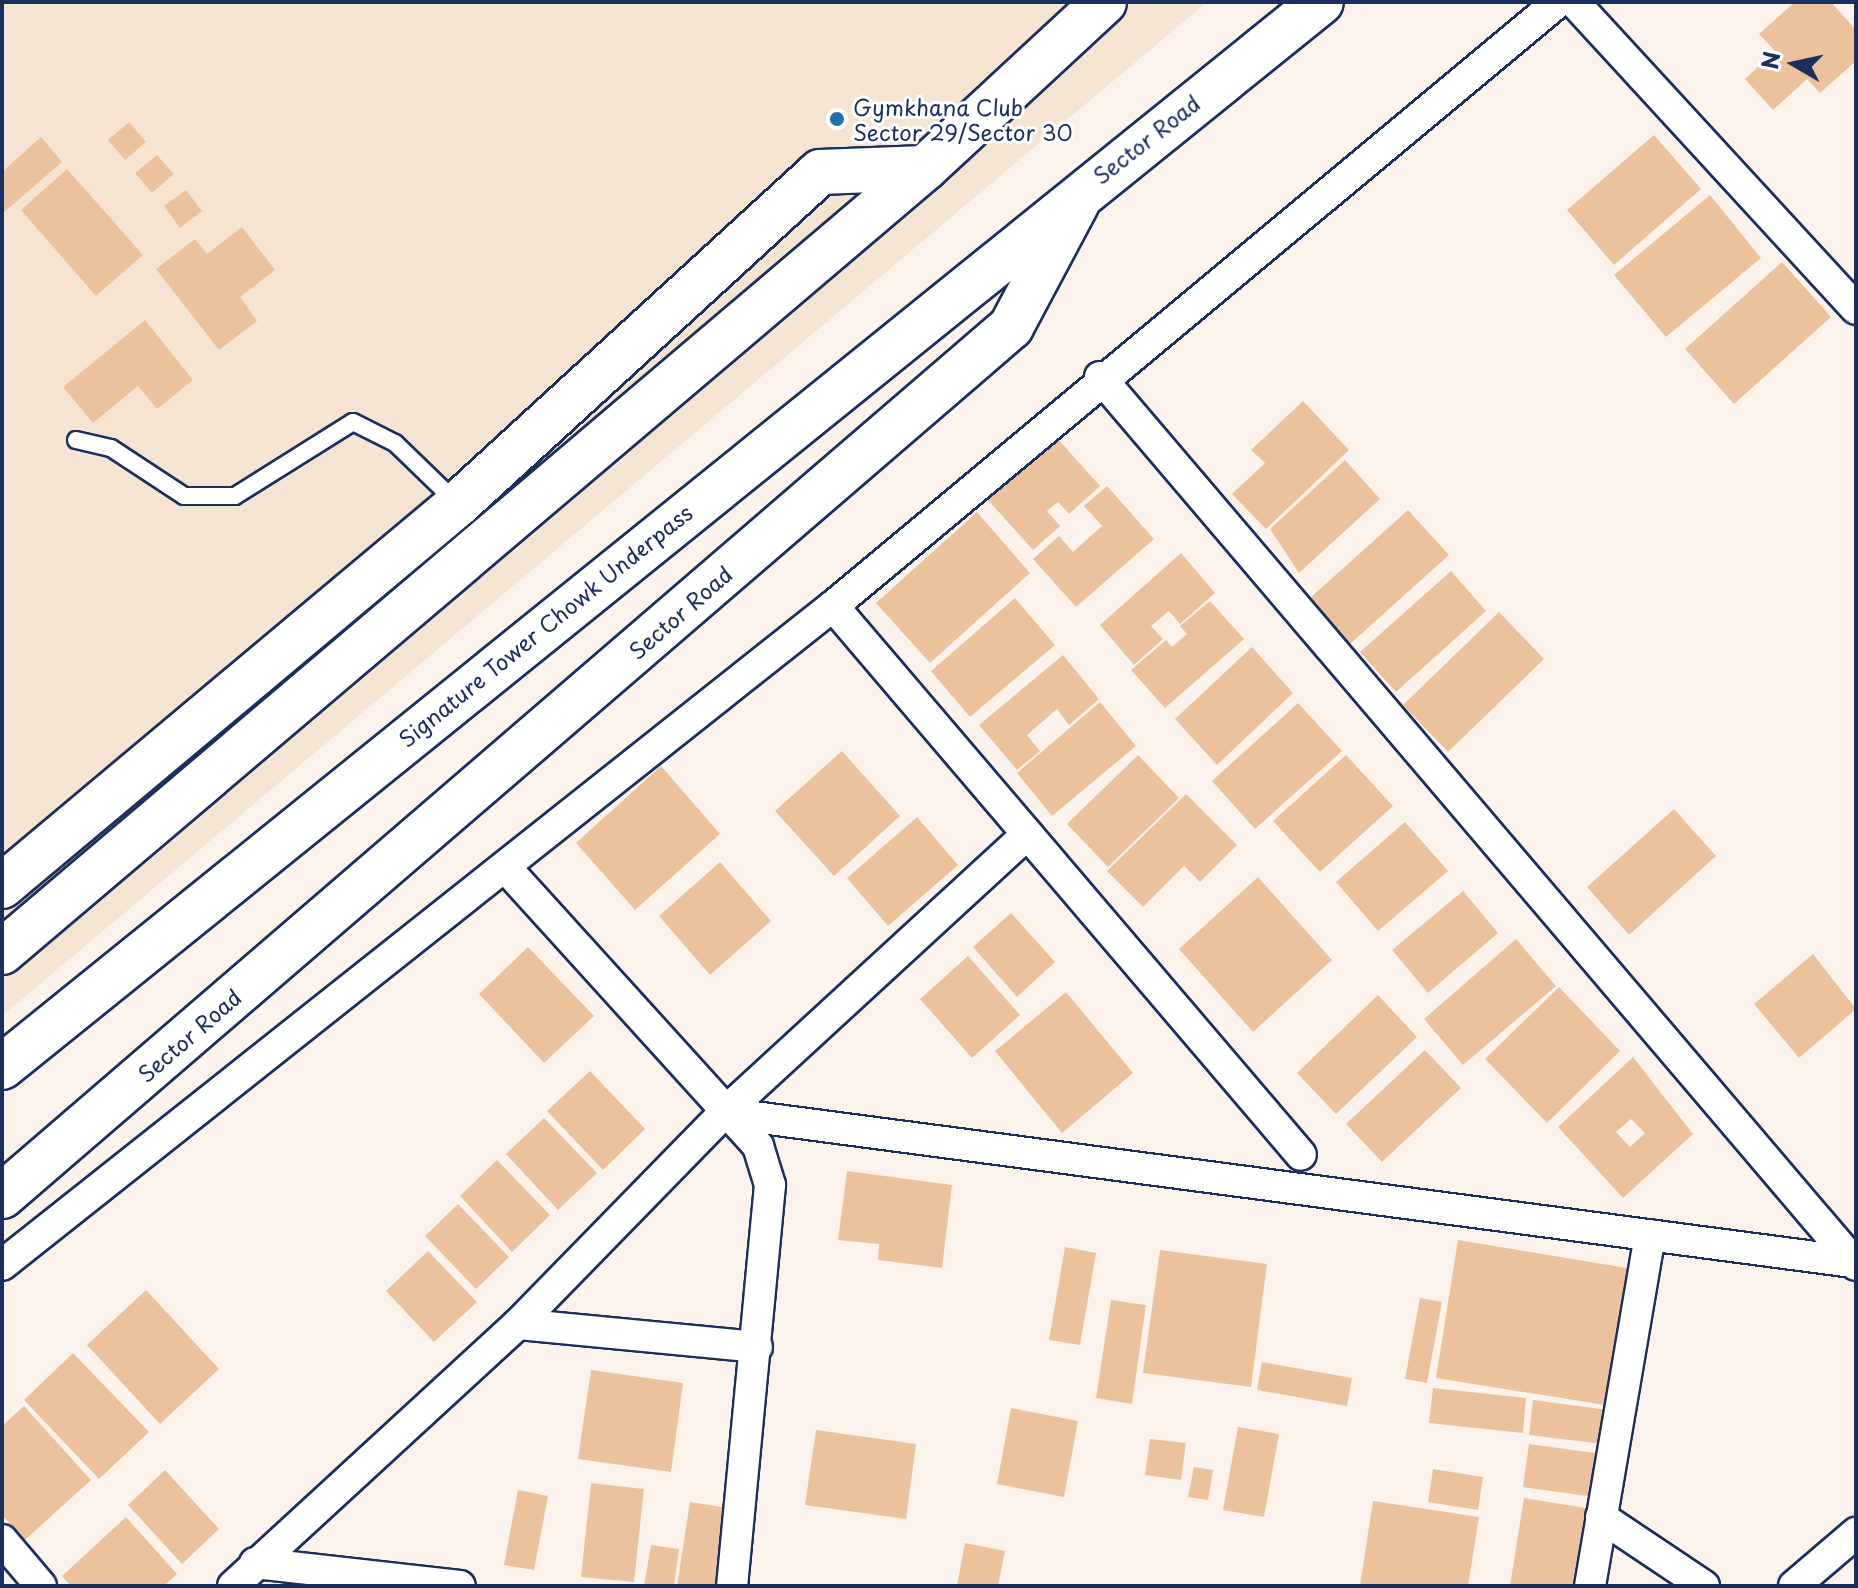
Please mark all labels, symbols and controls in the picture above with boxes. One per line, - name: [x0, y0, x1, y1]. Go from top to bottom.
- north arrow: [1754, 24, 1834, 104]
- text: N: [1752, 49, 1787, 71]
- street label: Sector Road: [1087, 89, 1205, 189]
- place label: Gymkhana Club Sector 29/Sector 30: [853, 93, 1073, 144]
- marker: Gymkhana Club Sector 29/Sector 30: [828, 110, 846, 128]
- street label: Signature Tower Chowk Underpass: [393, 498, 697, 752]
- street label: Sector Road: [623, 560, 737, 664]
- street label: Sector Road: [132, 983, 246, 1087]

